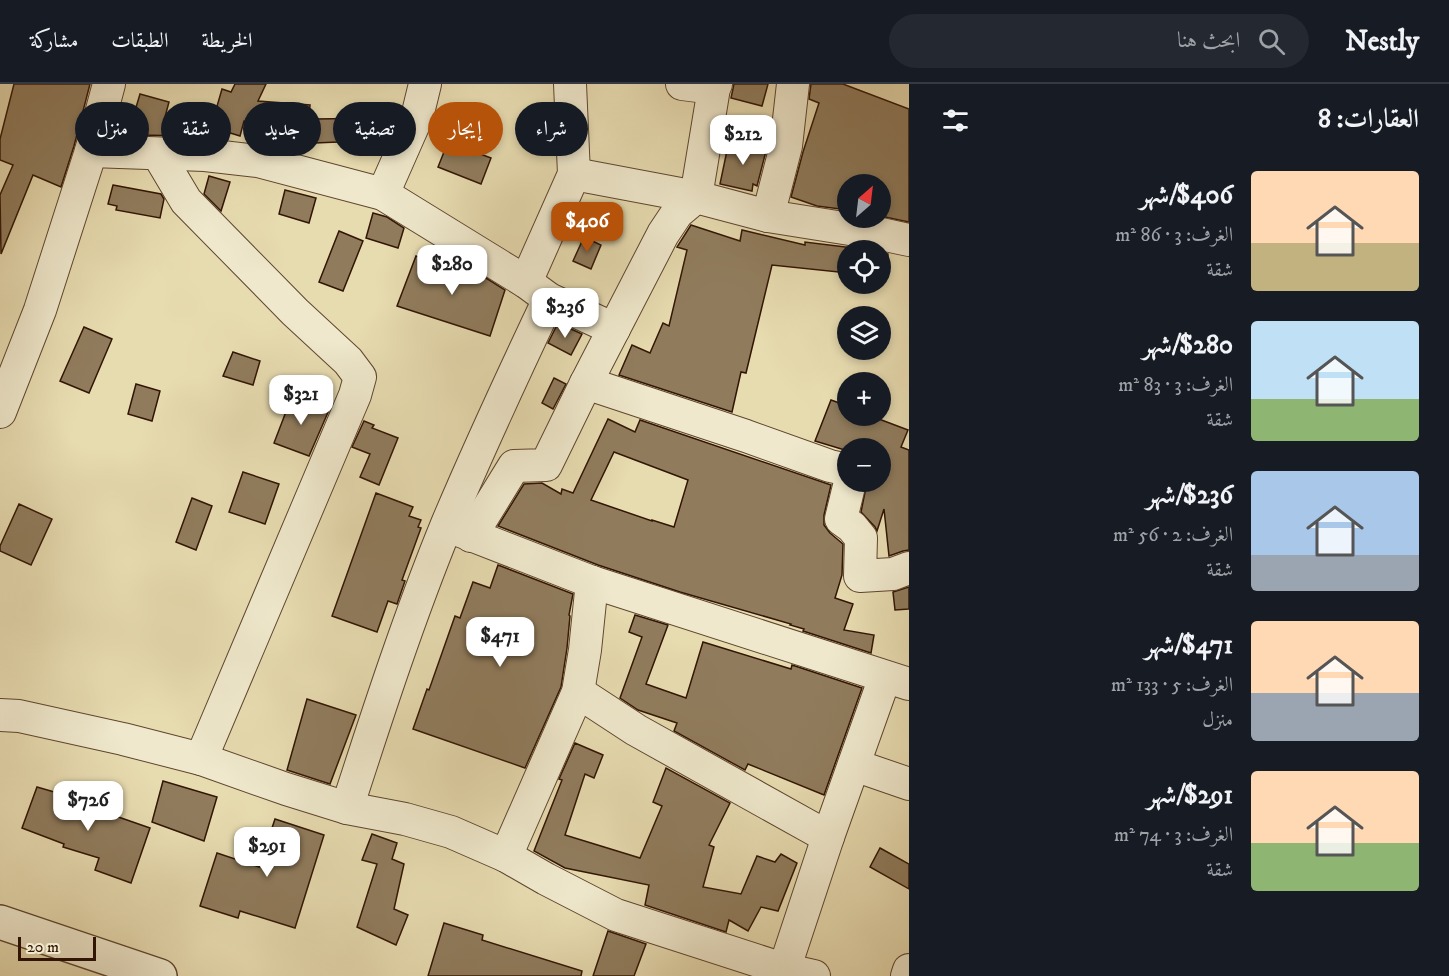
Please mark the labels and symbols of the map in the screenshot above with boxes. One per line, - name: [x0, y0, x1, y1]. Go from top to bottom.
- pin: $212: [707, 115, 779, 166]
- north arrow: [837, 174, 891, 228]
- pin: $406: [551, 202, 623, 253]
- pin: $280: [416, 245, 488, 296]
- pin: $236: [529, 288, 601, 339]
- pin: $321: [265, 375, 337, 426]
- pin: $471: [464, 617, 536, 668]
- pin: $726: [52, 781, 124, 832]
- pin: $291: [231, 827, 303, 878]
- scale bar: [18, 934, 96, 962]

